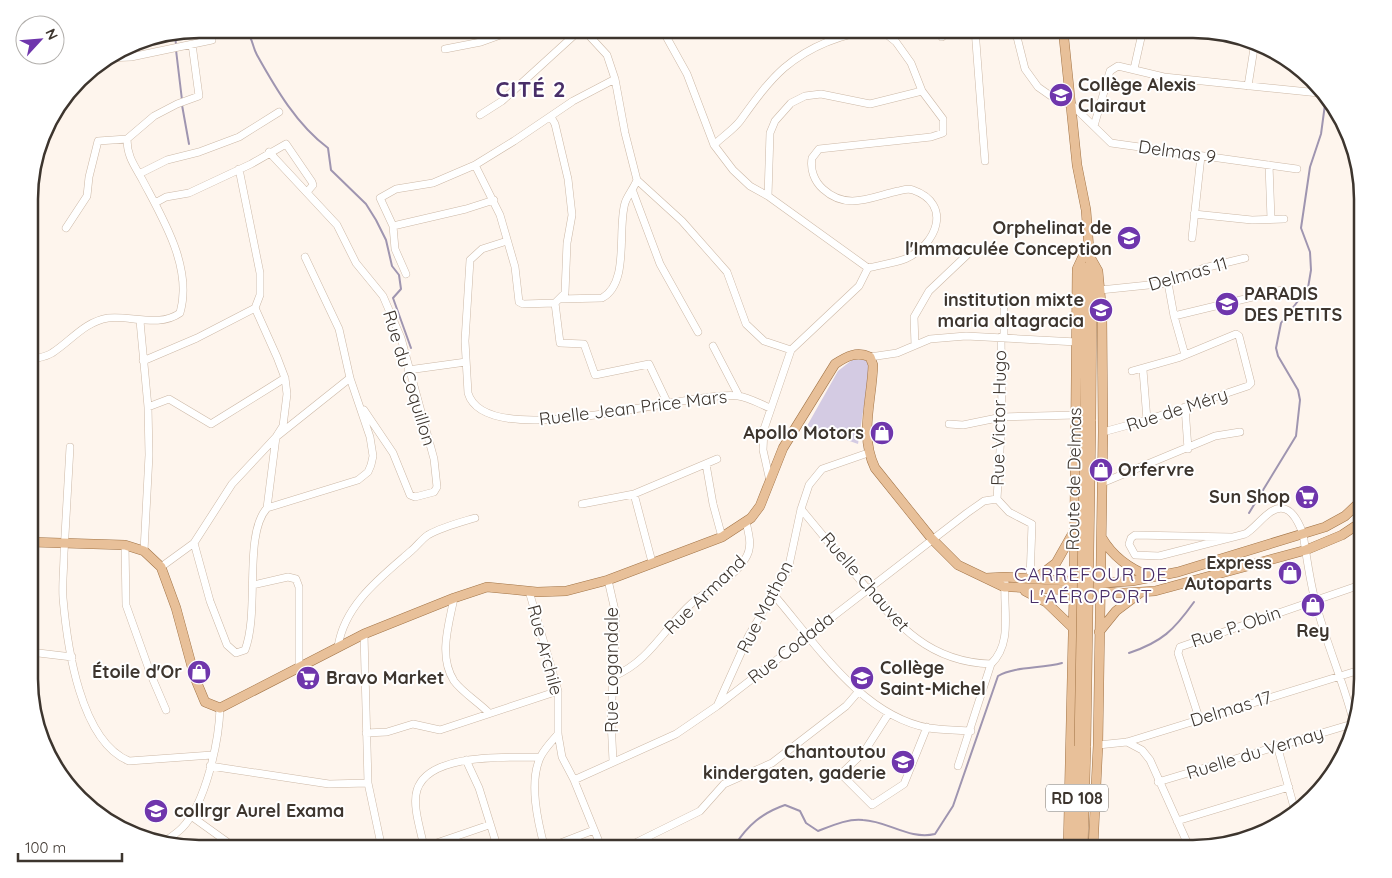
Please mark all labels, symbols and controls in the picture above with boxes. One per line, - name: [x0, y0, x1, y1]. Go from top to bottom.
- north arrow: [15, 15, 65, 65]
- text: N: [41, 26, 62, 43]
- place label: Collège Alexis Clairaut: [1078, 73, 1196, 117]
- district label: CITÉ 2: [496, 75, 566, 103]
- school or university icon: Collège Alexis Clairaut: [1048, 82, 1074, 108]
- street label: Delmas 9: [1137, 135, 1217, 168]
- place label: Orphelinat de l'Immaculée Conception: [905, 216, 1112, 260]
- school or university icon: Orphelinat de l'Immaculée Conception: [1116, 225, 1142, 251]
- street label: Delmas 11: [1146, 251, 1230, 296]
- place label: PARADIS DES PETITS: [1244, 282, 1343, 326]
- place label: institution mixte maria altagracia: [938, 288, 1084, 332]
- school or university icon: PARADIS DES PETITS: [1214, 291, 1240, 317]
- school or university icon: institution mixte maria altagracia: [1088, 297, 1114, 323]
- street label: Rue du Coquillon: [378, 307, 441, 448]
- street label: Rue Victor Hugo: [986, 350, 1011, 486]
- street label: Rue de Méry: [1123, 382, 1231, 437]
- street label: Ruelle Jean Price Mars: [538, 385, 728, 430]
- street label: Route de Delmas: [1061, 407, 1086, 551]
- shop icon: Apollo Motors: [869, 420, 895, 446]
- place label: Apollo Motors: [743, 421, 864, 444]
- shop icon: Orfervre: [1088, 457, 1114, 483]
- place label: Orfervre: [1118, 458, 1194, 481]
- supermarket icon: Sun Shop: [1294, 484, 1320, 510]
- place label: Sun Shop: [1209, 485, 1290, 508]
- street label: Ruelle Chauvet: [816, 527, 915, 636]
- street label: Rue Armand: [659, 550, 750, 639]
- place label: Express Autoparts: [1185, 551, 1272, 595]
- street label: Rue Mathon: [731, 557, 798, 657]
- shop icon: Express Autoparts: [1277, 560, 1303, 586]
- district label: CARREFOUR DE L'AÉROPORT: [1014, 562, 1168, 608]
- shop icon: Rey: [1300, 592, 1326, 618]
- street label: Rue P. Obin: [1188, 600, 1284, 653]
- street label: Rue Archile: [522, 602, 569, 698]
- street label: Rue Logandale: [600, 607, 623, 733]
- street label: Rue Codada: [743, 607, 839, 689]
- place label: Rey: [1296, 619, 1330, 642]
- place label: Collège Saint-Michel: [880, 656, 986, 700]
- shop icon: Étoile d'Or: [186, 659, 212, 685]
- place label: Étoile d'Or: [92, 660, 182, 683]
- supermarket icon: Bravo Market: [295, 665, 321, 691]
- school or university icon: Collège Saint-Michel: [849, 665, 875, 691]
- place label: Bravo Market: [326, 666, 444, 689]
- street label: Delmas 17: [1187, 685, 1274, 732]
- street label: Ruelle du Vernay: [1184, 721, 1326, 784]
- place label: Chantoutou kindergaten, gaderie: [703, 740, 886, 784]
- school or university icon: Chantoutou kindergaten, gaderie: [890, 749, 916, 775]
- road number: RD 108: [1046, 784, 1108, 811]
- school or university icon: collrgr Aurel Exama: [143, 798, 169, 824]
- place label: collrgr Aurel Exama: [174, 799, 344, 822]
- scale bar: [18, 830, 121, 862]
- text: 100 m: [25, 838, 66, 857]

